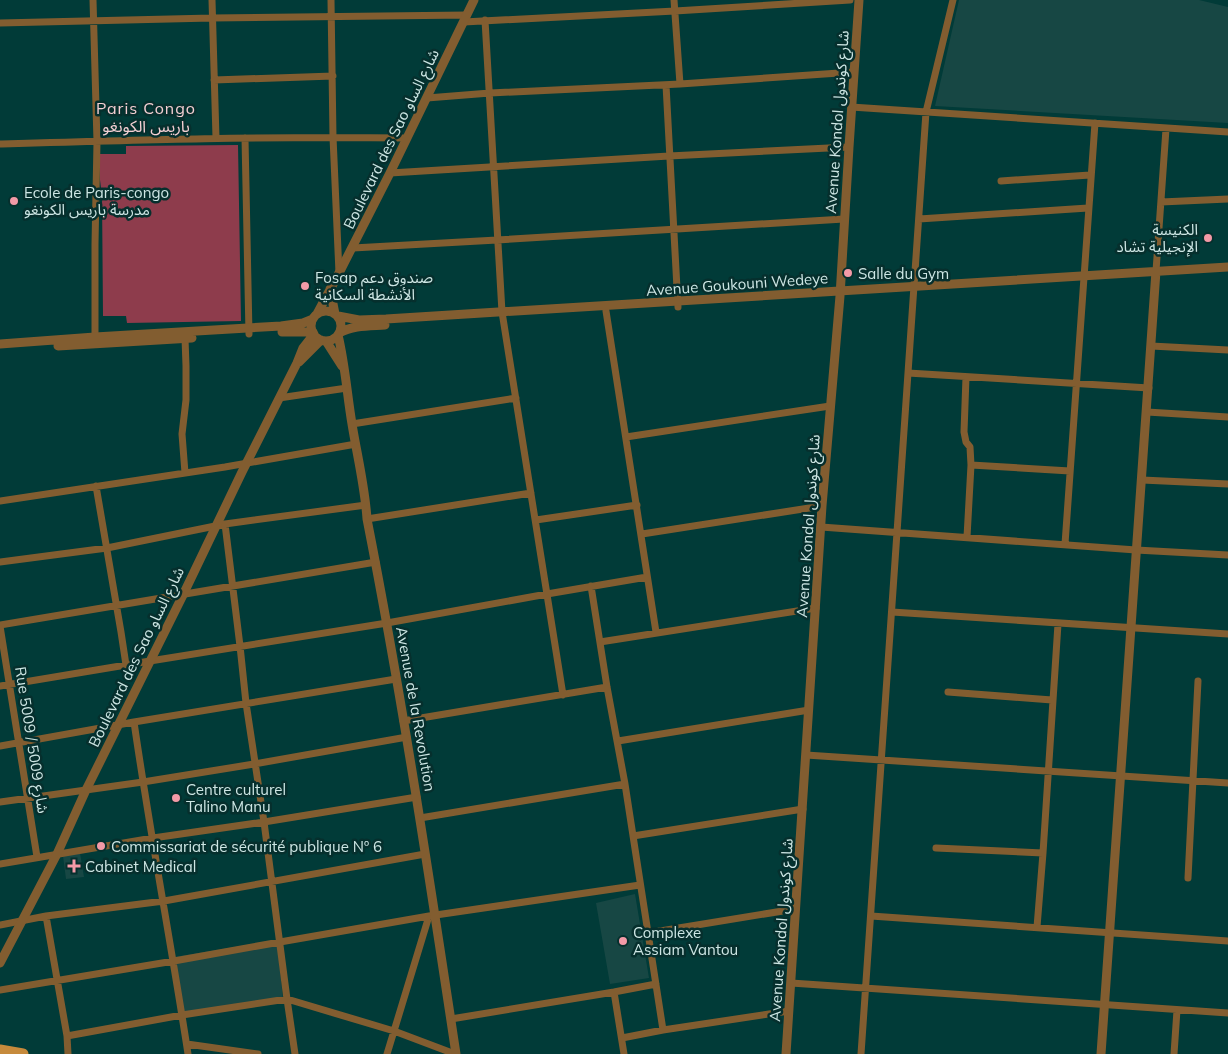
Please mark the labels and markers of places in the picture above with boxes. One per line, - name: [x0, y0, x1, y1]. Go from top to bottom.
- place label: Ecole de Paris-congo مدرسة باريس الكونغو: [24, 183, 169, 219]
- marker: Ecole de Paris-congo مدرسة باريس الكونغو: [8, 195, 20, 207]
- place label: الكنيسة الإنجيلية تشاد: [1116, 220, 1198, 257]
- marker: الكنيسة الإنجيلية تشاد: [1202, 232, 1214, 244]
- place label: Salle du Gym: [858, 264, 949, 283]
- marker: Salle du Gym: [842, 267, 854, 279]
- place label: Fosap صندوق دعم الأنشطة السكانية: [315, 268, 433, 304]
- marker: Fosap صندوق دعم الأنشطة السكانية: [299, 280, 311, 292]
- place label: Centre culturel Talino Manu: [186, 780, 286, 816]
- marker: Centre culturel Talino Manu: [170, 792, 182, 804]
- place label: Commissariat de sécurité publique Nº 6: [111, 837, 382, 856]
- marker: Commissariat de sécurité publique Nº 6: [95, 840, 107, 852]
- place label: Cabinet Medical: [85, 857, 196, 876]
- marker: Cabinet Medical: [67, 859, 81, 873]
- place label: Complexe Assiam Vantou: [633, 923, 738, 959]
- marker: Complexe Assiam Vantou: [617, 935, 629, 947]

